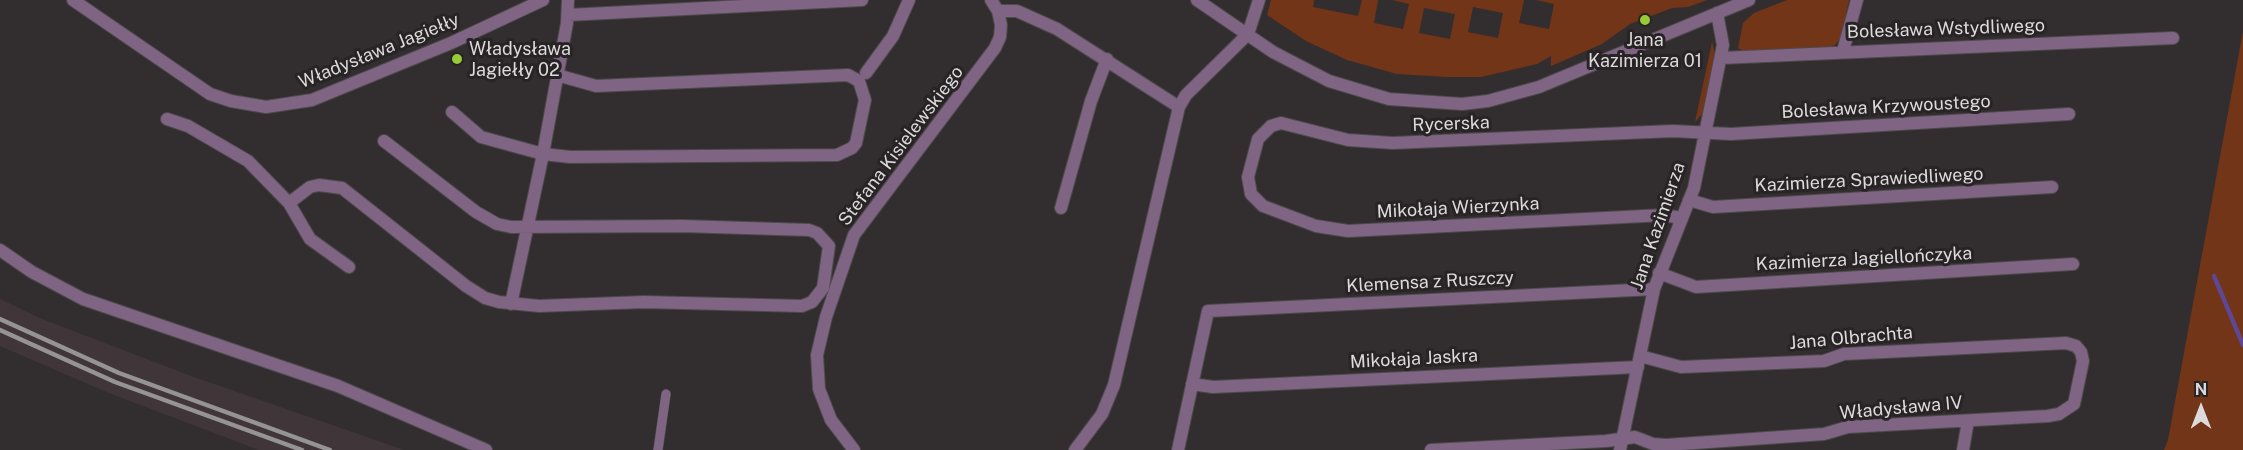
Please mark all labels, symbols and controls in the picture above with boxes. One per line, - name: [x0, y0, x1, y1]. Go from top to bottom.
- street label: Władysława Jagiełły: [296, 9, 462, 93]
- marker: Jana Kazimierza 01: [1638, 13, 1652, 27]
- street label: Bolesława Wstydliwego: [1847, 15, 2045, 43]
- place label: Jana Kazimierza 01: [1588, 29, 1702, 72]
- place label: Władysława Jagiełły 02: [469, 38, 571, 80]
- marker: Władysława Jagiełły 02: [450, 52, 464, 66]
- street label: Stefana Kisielewskiego: [834, 62, 968, 230]
- street label: Bolesława Krzywoustego: [1781, 91, 1991, 123]
- street label: Rycerska: [1412, 112, 1490, 136]
- street label: Jana Kazimierza: [1626, 160, 1690, 292]
- street label: Kazimierza Sprawiedliwego: [1754, 163, 1984, 197]
- street label: Mikołaja Wierzynka: [1376, 193, 1540, 223]
- street label: Kazimierza Jagiellończyka: [1755, 243, 1973, 275]
- street label: Klemensa z Ruszczy: [1346, 267, 1514, 297]
- street label: Jana Olbrachta: [1788, 322, 1914, 354]
- street label: Mikołaja Jaskra: [1349, 345, 1479, 373]
- north arrow: [2171, 378, 2231, 438]
- text: N: [2195, 380, 2207, 399]
- street label: Władysława IV: [1839, 392, 1963, 424]

